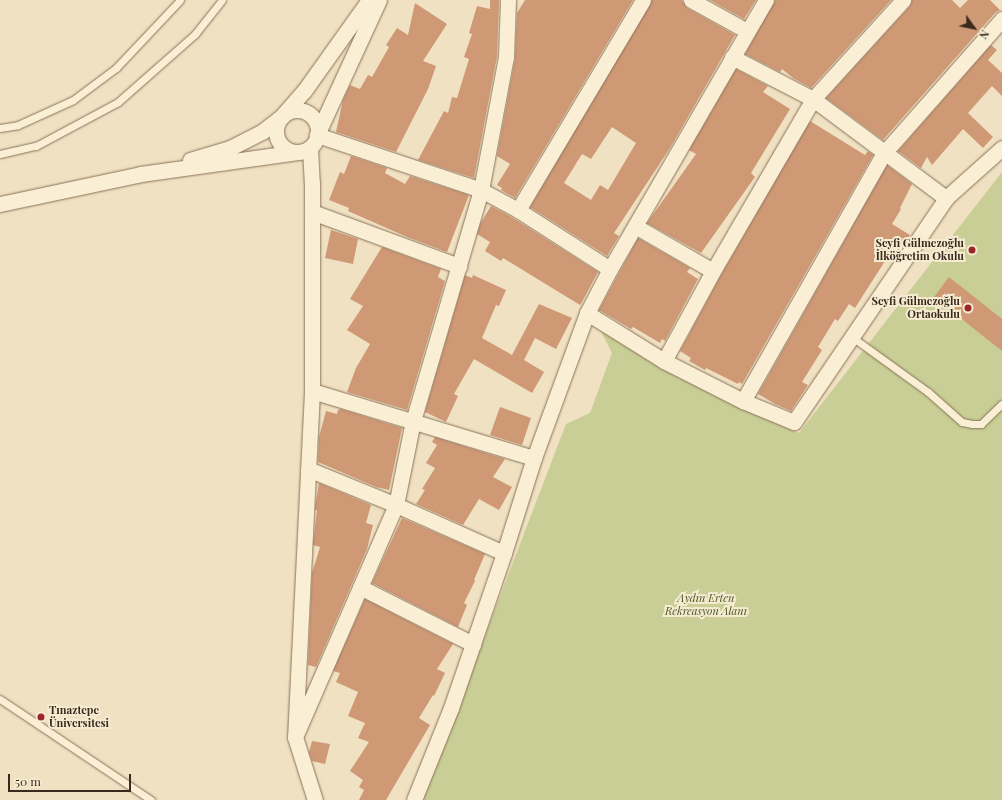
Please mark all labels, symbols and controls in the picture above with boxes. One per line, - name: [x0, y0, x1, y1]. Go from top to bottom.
- north arrow: [954, 8, 994, 48]
- text: N: [976, 27, 993, 42]
- place label: Seyfi Gülmezoğlu İlköğretim Okulu: [876, 237, 964, 263]
- marker: Seyfi Gülmezoğlu İlköğretim Okulu: [967, 245, 977, 255]
- place label: Seyfi Gülmezoğlu Ortaokulu: [872, 295, 960, 321]
- marker: Seyfi Gülmezoğlu Ortaokulu: [963, 303, 973, 313]
- park label: Aydın Erten Rekreasyon Alanı: [665, 592, 747, 618]
- place label: Tınaztepe Üniversitesi: [49, 704, 109, 730]
- marker: Tınaztepe Üniversitesi: [36, 712, 46, 722]
- scale bar: [10, 766, 133, 792]
- text: 50 m: [15, 773, 41, 789]

